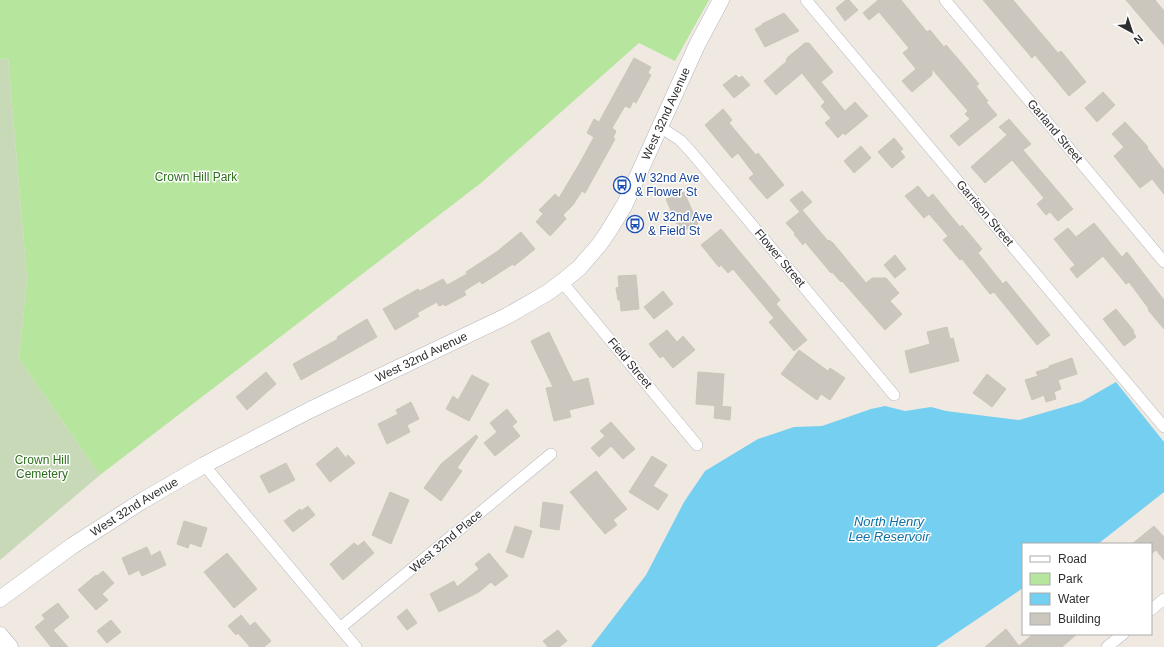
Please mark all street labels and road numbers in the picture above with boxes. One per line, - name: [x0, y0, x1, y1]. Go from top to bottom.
- street label: West 32nd Avenue: [639, 65, 693, 162]
- street label: Garland Street: [1025, 97, 1086, 166]
- street label: Garrison Street: [953, 177, 1017, 249]
- street label: Flower Street: [752, 226, 809, 290]
- street label: West 32nd Avenue: [373, 329, 470, 385]
- street label: Field Street: [605, 335, 656, 392]
- street label: West 32nd Avenue: [88, 474, 181, 539]
- street label: West 32nd Place: [407, 506, 485, 575]

